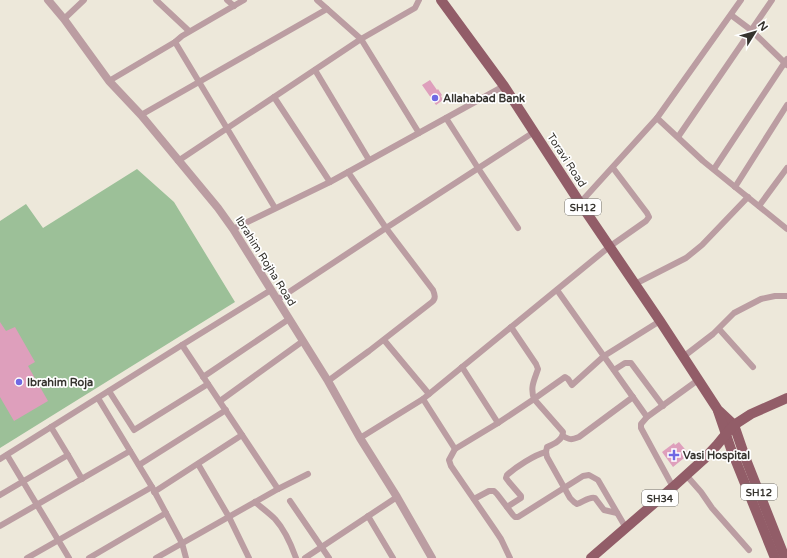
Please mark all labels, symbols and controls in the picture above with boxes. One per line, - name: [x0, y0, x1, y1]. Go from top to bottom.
- north arrow: [735, 12, 775, 52]
- text: N: [755, 19, 770, 34]
- place label: Allahabad Bank: [443, 92, 525, 105]
- marker: Allahabad Bank: [430, 93, 440, 103]
- street label: Toravi Road: [544, 131, 589, 190]
- road number: SH12: [565, 199, 601, 215]
- street label: Ibrahim Rojha Road: [233, 214, 299, 309]
- place label: Ibrahim Roja: [27, 376, 93, 390]
- marker: Ibrahim Roja: [14, 377, 24, 387]
- marker: Vasi Hospital: [668, 449, 680, 461]
- place label: Vasi Hospital: [683, 449, 750, 463]
- road number: SH12: [741, 484, 777, 500]
- road number: SH34: [642, 490, 678, 506]

